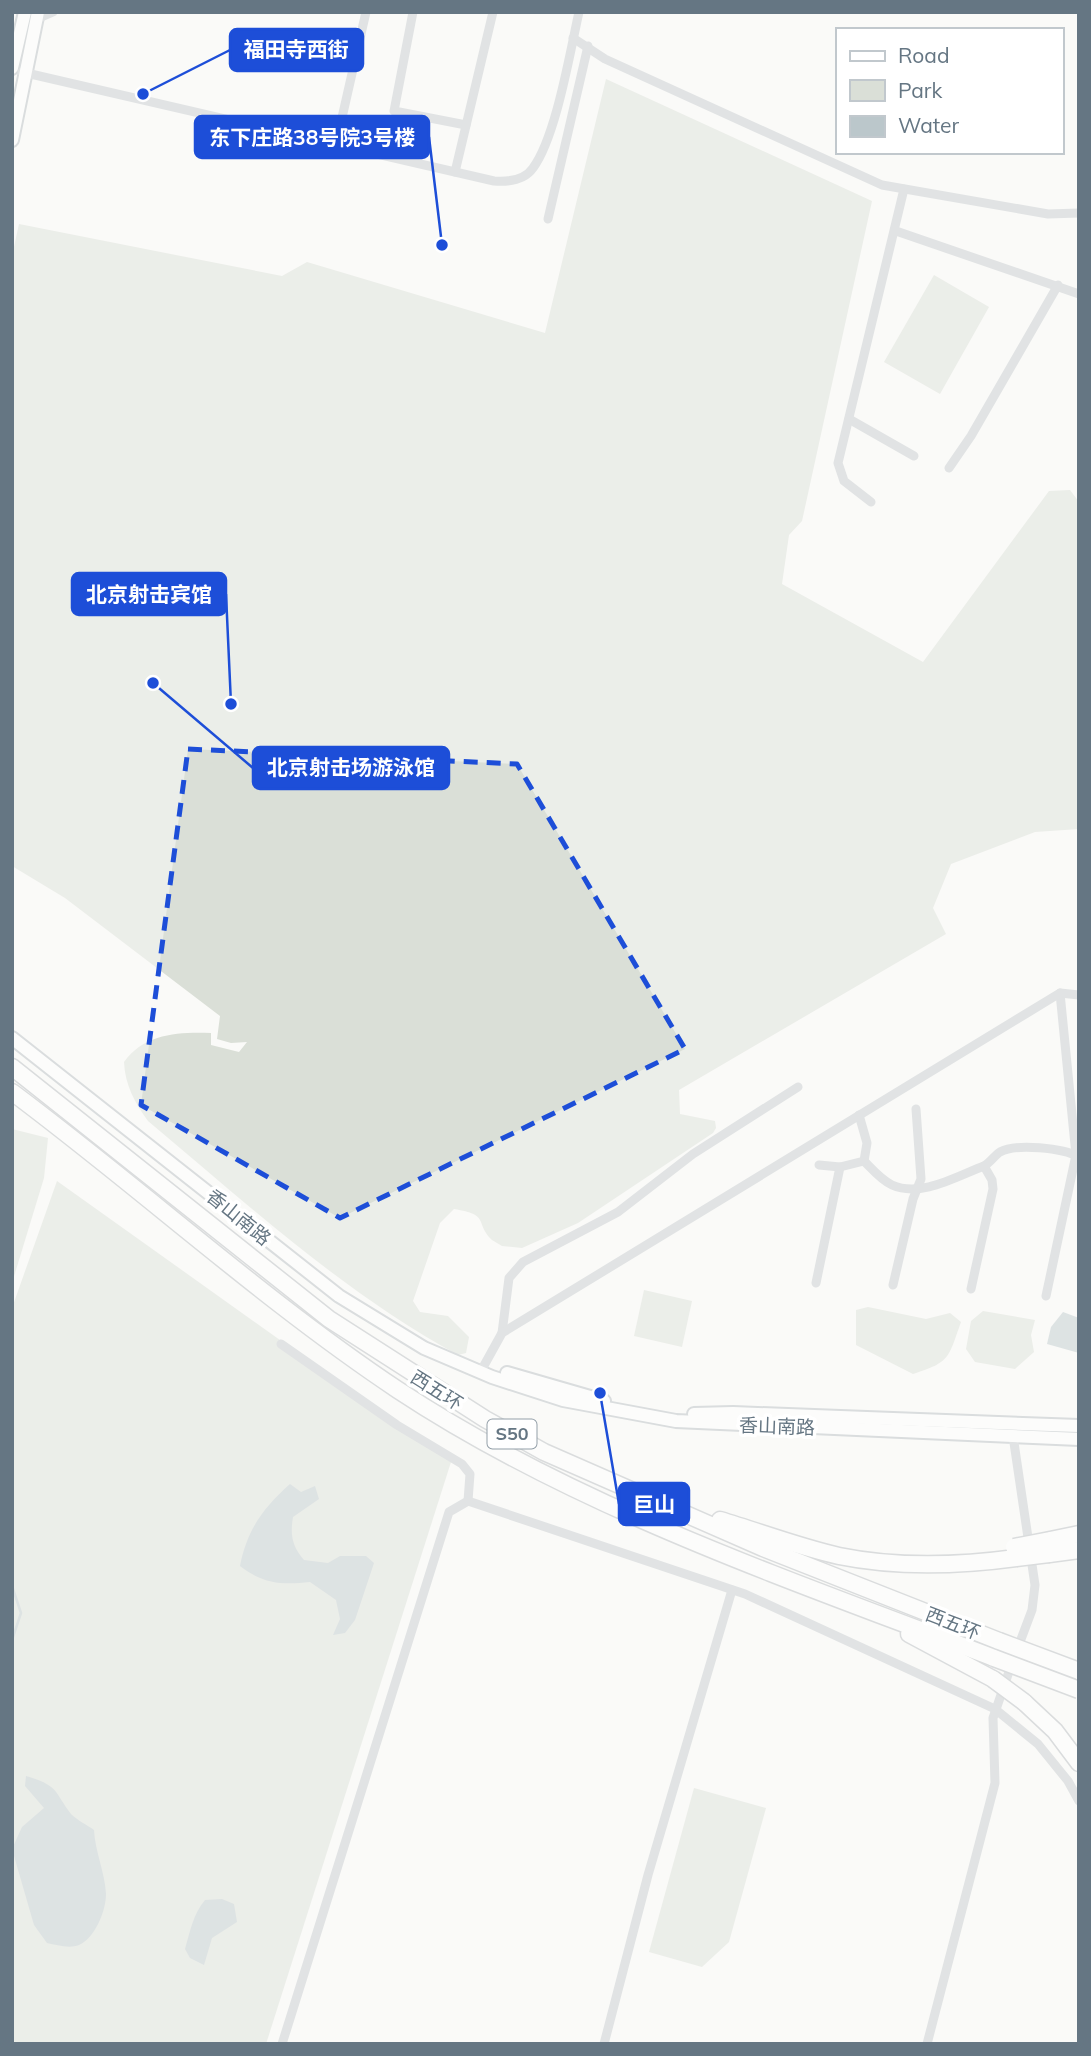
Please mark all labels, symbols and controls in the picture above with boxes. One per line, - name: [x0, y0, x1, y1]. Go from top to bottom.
- legend: [836, 28, 1063, 154]
- callout: 福田寺西街: [230, 29, 363, 71]
- text: 福田寺西街: [244, 36, 349, 62]
- text: Road: [898, 42, 949, 68]
- text: Park: [898, 77, 942, 103]
- text: Water: [898, 112, 959, 138]
- callout: 东下庄路38号院3号楼: [195, 116, 429, 158]
- text: 东下庄路38号院3号楼: [209, 124, 415, 150]
- callout: 北京射击宾馆: [72, 573, 226, 615]
- text: 北京射击宾馆: [86, 581, 212, 607]
- callout: 北京射击场游泳馆: [253, 747, 449, 789]
- text: 北京射击场游泳馆: [267, 754, 435, 780]
- street label: 香山南路: [202, 1184, 276, 1250]
- street label: 西五环: [406, 1365, 468, 1415]
- street label: 香山南路: [739, 1413, 815, 1439]
- road number: S50: [488, 1420, 536, 1448]
- callout: 巨山: [619, 1483, 689, 1525]
- text: 巨山: [633, 1491, 675, 1517]
- street label: 西五环: [922, 1602, 984, 1644]

